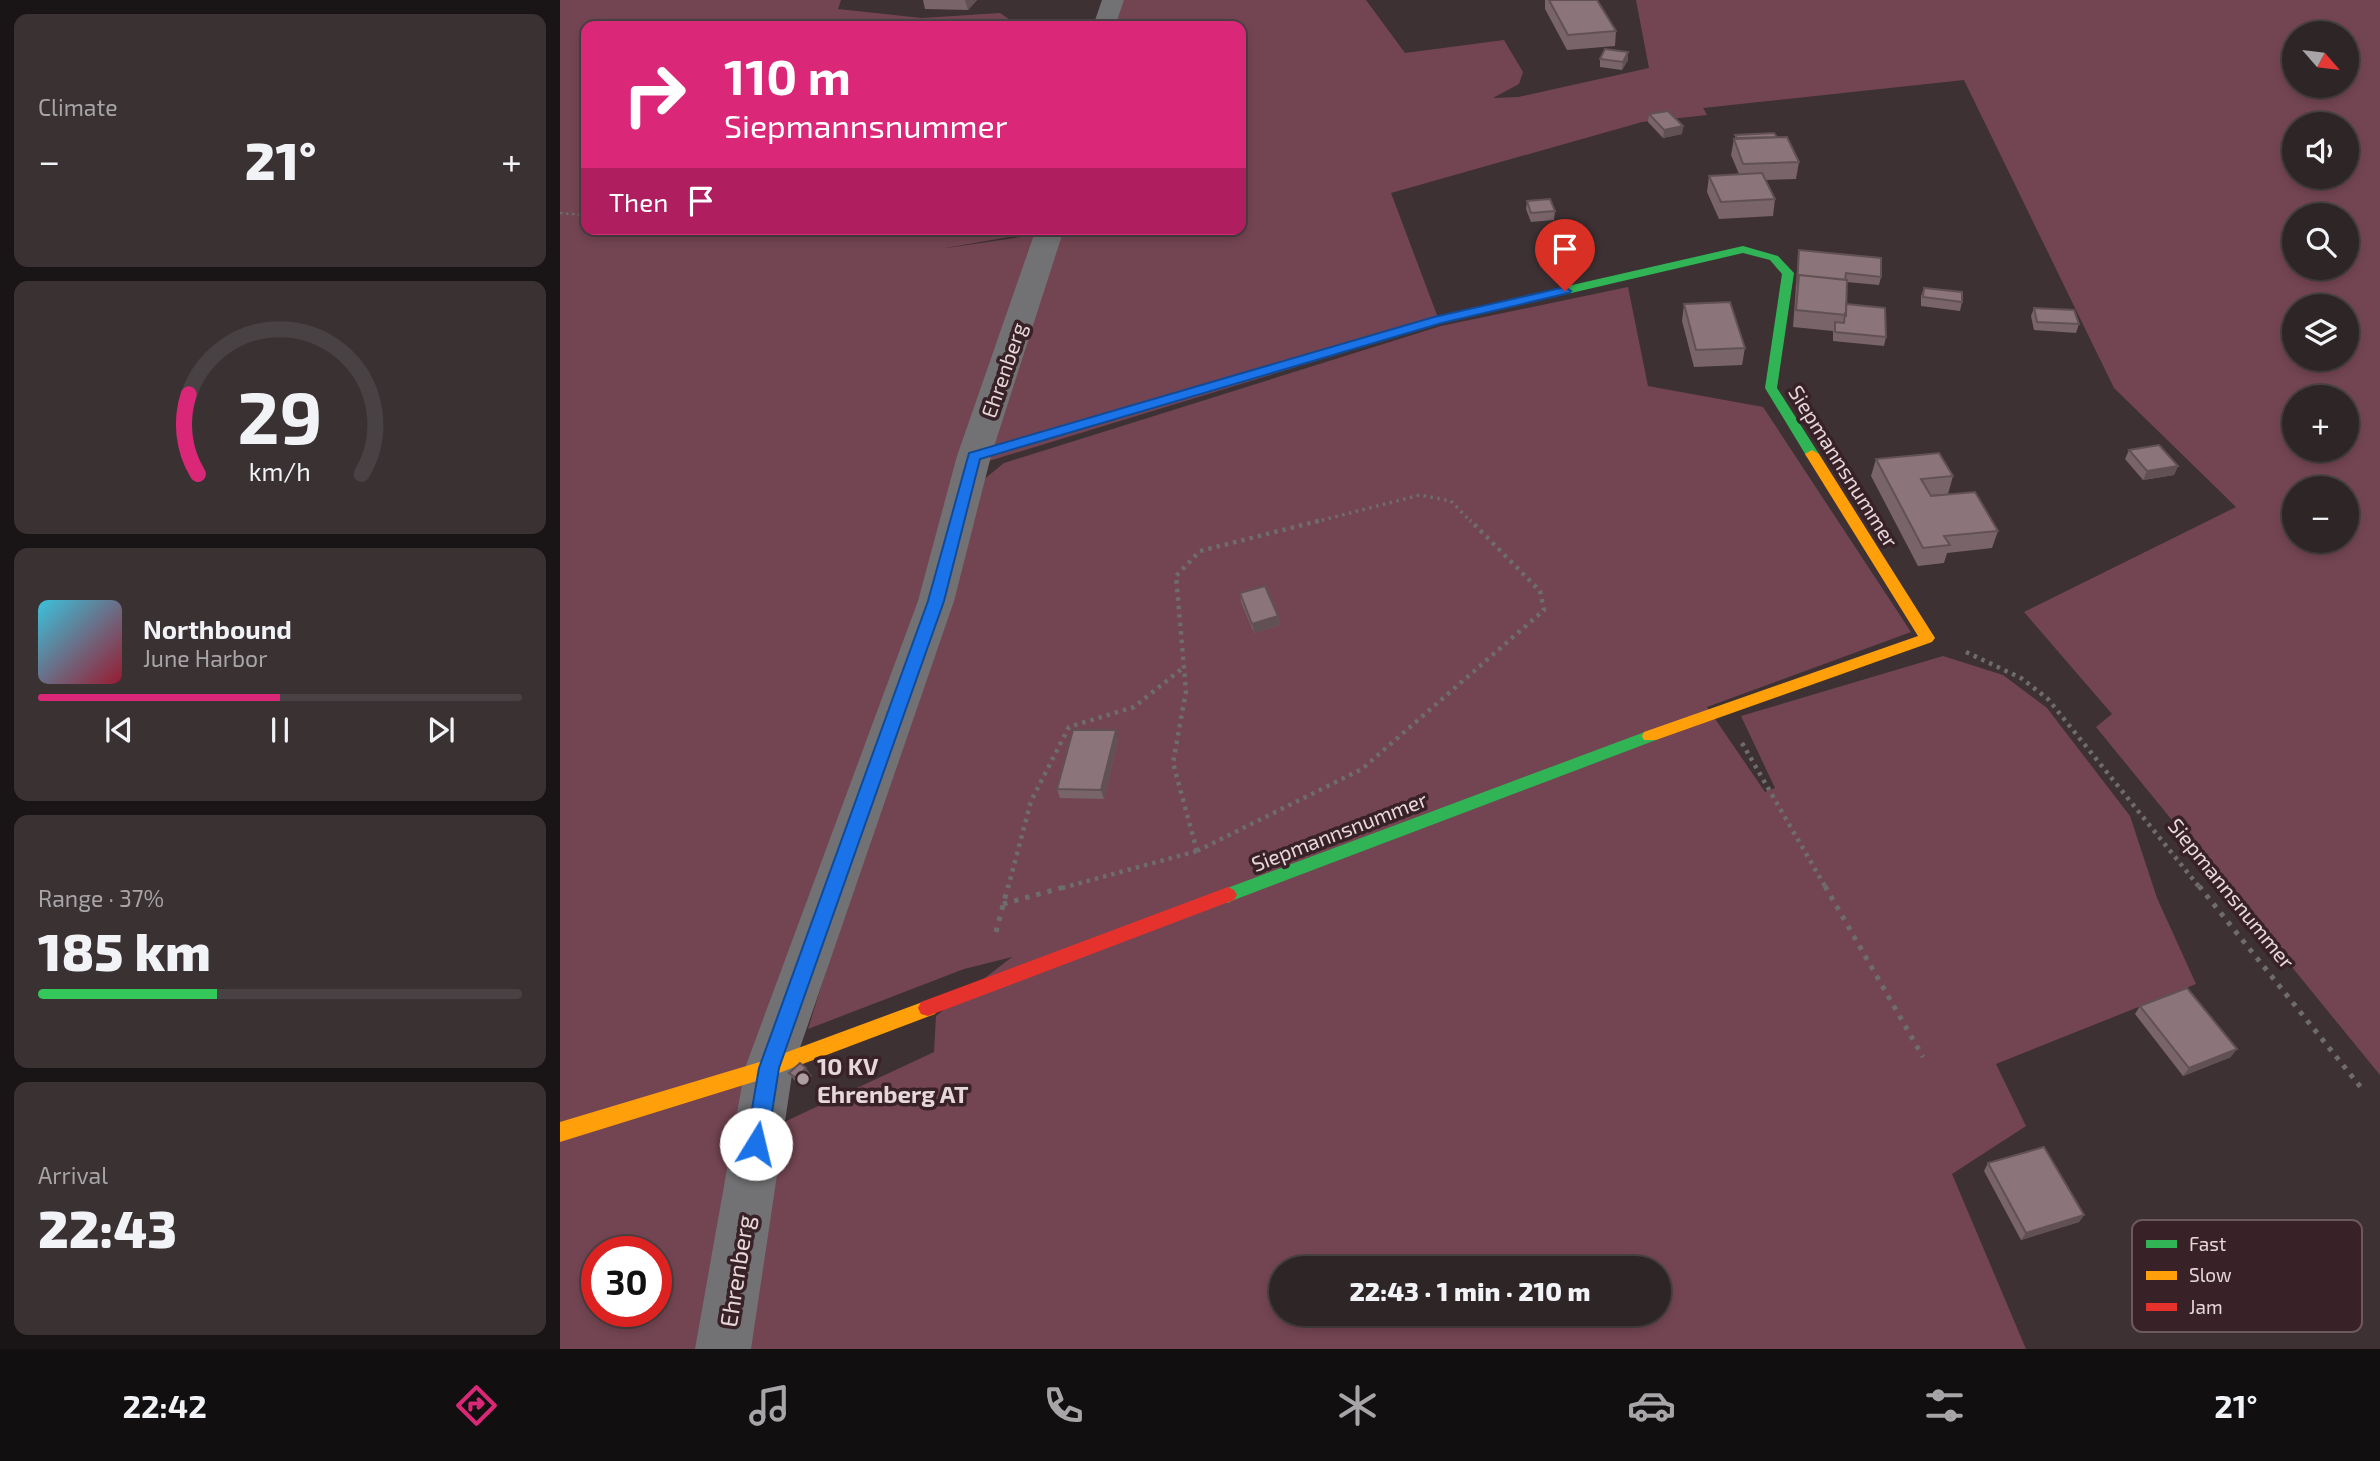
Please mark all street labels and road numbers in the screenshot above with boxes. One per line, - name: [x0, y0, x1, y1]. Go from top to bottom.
- street label: Ehrenberg: [975, 319, 1031, 421]
- street label: Siepmannsnummer: [1784, 380, 1904, 552]
- street label: Siepmannsnummer: [1248, 786, 1431, 876]
- street label: Siepmannsnummer: [2164, 813, 2301, 974]
- street label: Ehrenberg: [713, 1213, 759, 1329]

